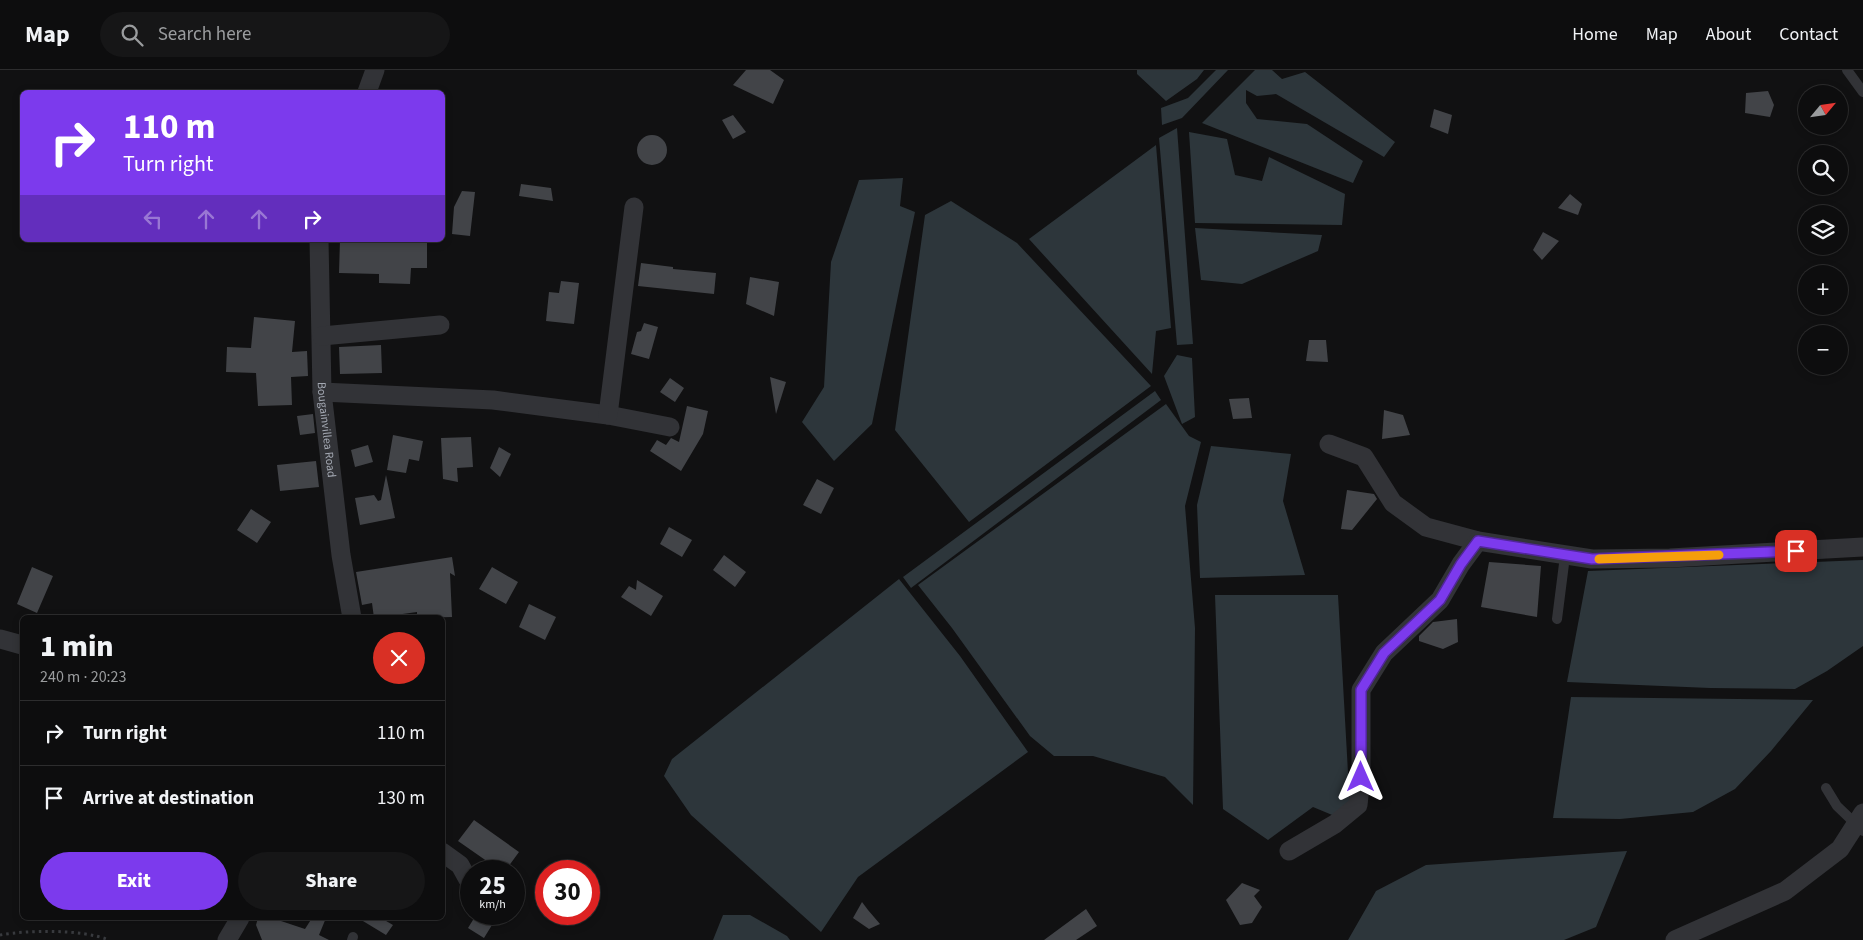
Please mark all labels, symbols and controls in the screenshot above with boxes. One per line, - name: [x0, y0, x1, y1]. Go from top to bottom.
- search box: [100, 12, 450, 57]
- text: Map: [25, 17, 70, 52]
- icon: search: [118, 21, 146, 49]
- text: Search here: [158, 21, 251, 48]
- text: Home: [1572, 22, 1618, 47]
- text: Map: [1646, 22, 1678, 47]
- text: About: [1706, 22, 1751, 47]
- text: Contact: [1779, 22, 1838, 47]
- north arrow: [1798, 85, 1848, 135]
- map controls: [1798, 85, 1848, 375]
- text: 110 m: [123, 102, 215, 152]
- icon: right: [40, 110, 105, 175]
- button: search: [1798, 145, 1848, 195]
- text: Turn right: [123, 148, 213, 180]
- icon: left: [139, 205, 167, 233]
- icon: ahead: [192, 205, 220, 233]
- icon: ahead: [245, 205, 273, 233]
- icon: right: [298, 205, 326, 233]
- button: layers: [1798, 205, 1848, 255]
- button: +: [1798, 265, 1848, 315]
- button: −: [1798, 325, 1848, 375]
- street label: Bougainvillea Road: [313, 382, 340, 479]
- pin: [1775, 530, 1817, 572]
- icon: arrive: [1782, 537, 1810, 565]
- text: 1 min: [40, 625, 114, 668]
- button: close: [373, 632, 425, 684]
- text: 240 m · 20:23: [40, 666, 127, 688]
- icon: right: [40, 719, 68, 747]
- text: Turn right: [83, 720, 167, 747]
- text: 110 m: [377, 720, 425, 747]
- position arrow: [1334, 750, 1386, 802]
- icon: arrive: [40, 784, 68, 812]
- text: Arrive at destination: [83, 785, 254, 812]
- text: 130 m: [377, 785, 425, 812]
- button: Exit: [40, 852, 228, 910]
- button: Share: [238, 852, 425, 910]
- speed limit sign: 30: [535, 860, 600, 925]
- text: 25: [479, 868, 506, 904]
- text: km/h: [479, 896, 506, 913]

